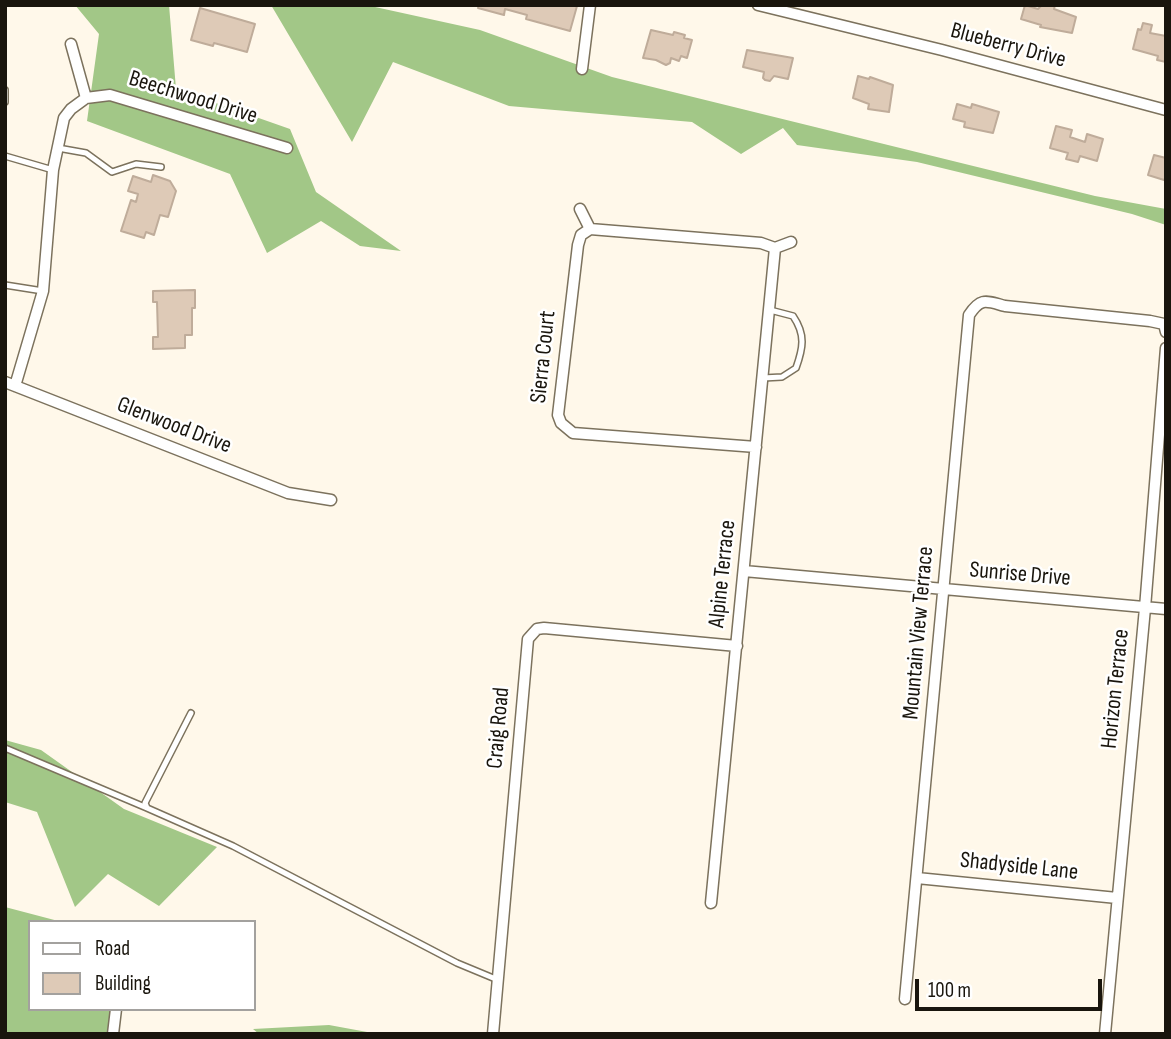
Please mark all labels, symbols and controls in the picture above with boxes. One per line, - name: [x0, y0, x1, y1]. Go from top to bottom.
- street label: Blueberry Drive: [947, 17, 1069, 75]
- street label: Beechwood Drive: [125, 65, 261, 131]
- street label: Sierra Court: [525, 309, 563, 405]
- street label: Glenwood Drive: [113, 392, 235, 460]
- street label: Alpine Terrace: [704, 519, 742, 629]
- street label: Mountain View Terrace: [898, 545, 940, 721]
- street label: Sunrise Drive: [968, 557, 1072, 593]
- street label: Horizon Terrace: [1096, 628, 1136, 750]
- street label: Craig Road: [482, 686, 516, 770]
- street label: Shadyside Lane: [959, 847, 1079, 887]
- legend: [28, 920, 256, 1011]
- text: Road: [95, 936, 130, 961]
- scale bar: [919, 965, 1106, 1009]
- text: Building: [95, 971, 151, 996]
- text: 100 m: [928, 978, 971, 1003]

